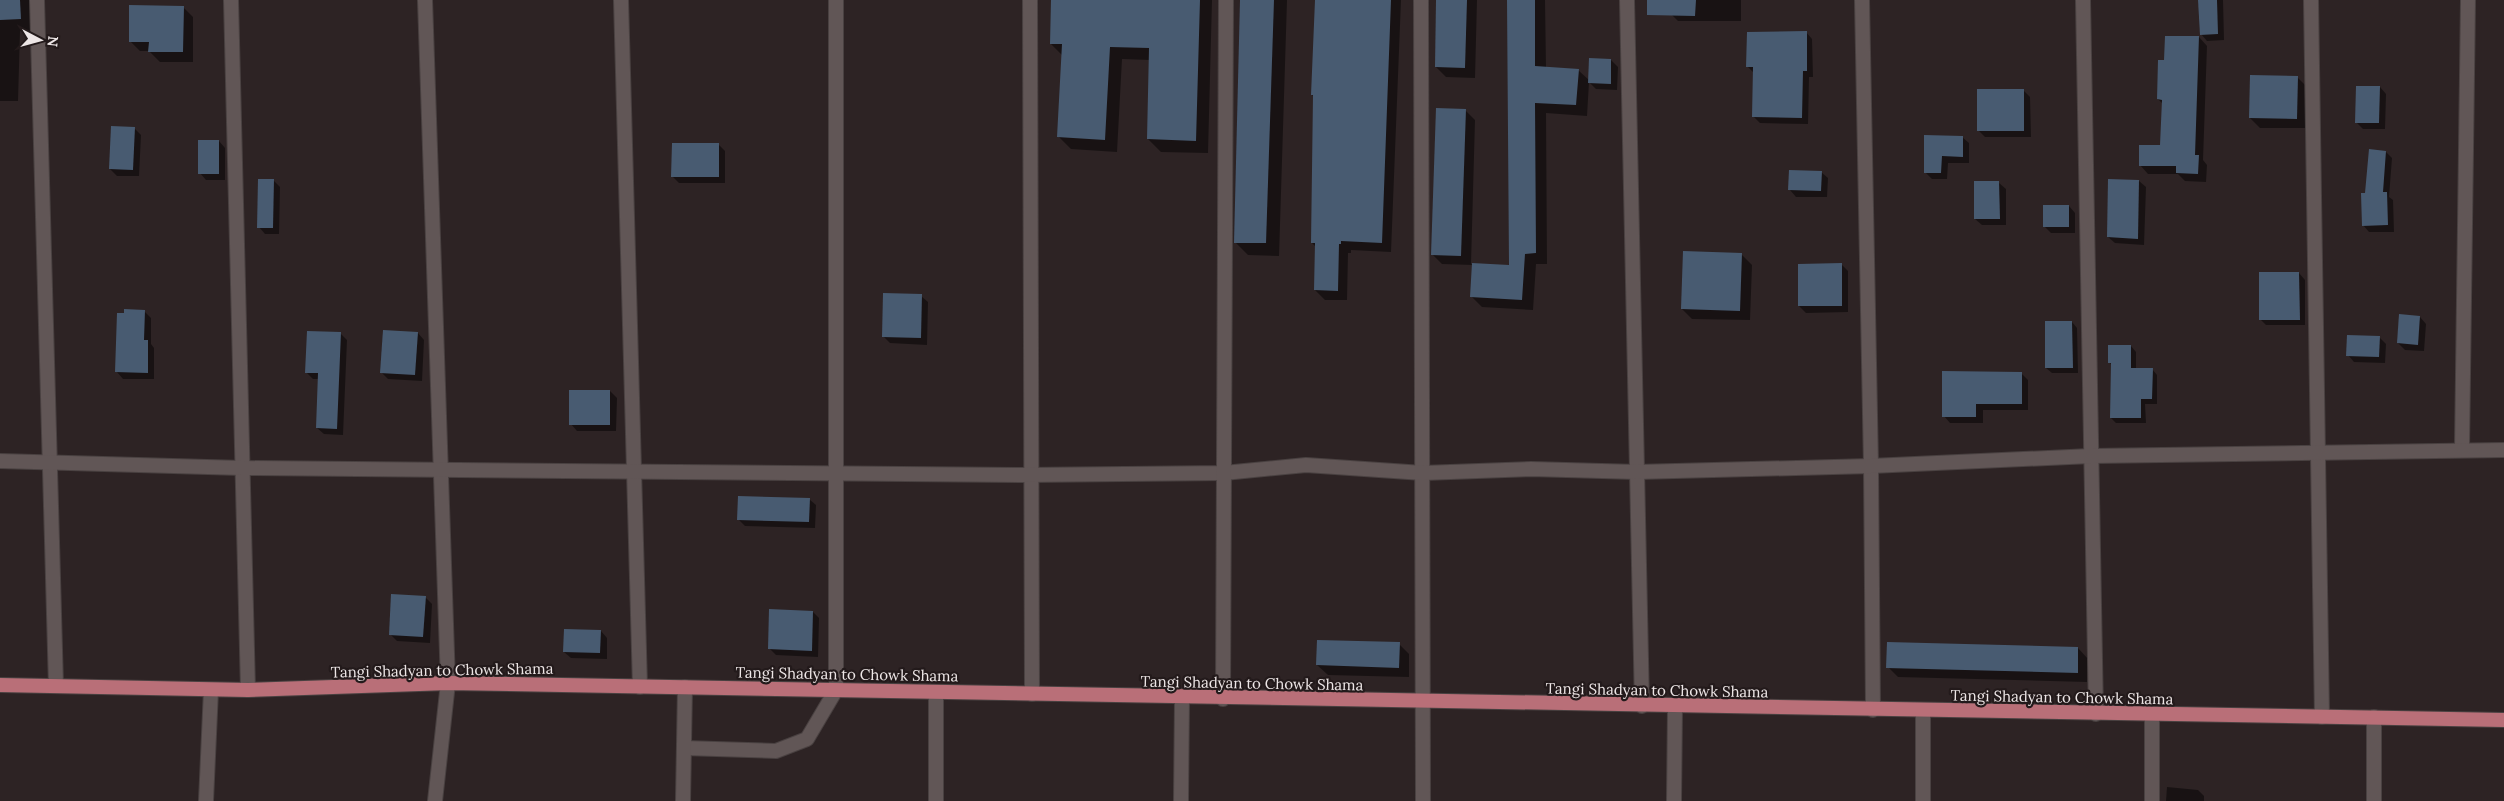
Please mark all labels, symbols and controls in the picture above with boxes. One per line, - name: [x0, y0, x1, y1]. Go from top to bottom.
- north arrow: [15, 15, 65, 65]
- text: N: [43, 35, 62, 48]
- street label: Tangi Shadyan to Chowk Shama: [330, 659, 554, 681]
- street label: Tangi Shadyan to Chowk Shama: [735, 663, 959, 685]
- street label: Tangi Shadyan to Chowk Shama: [1140, 672, 1364, 694]
- street label: Tangi Shadyan to Chowk Shama: [1545, 679, 1769, 701]
- street label: Tangi Shadyan to Chowk Shama: [1950, 686, 2174, 708]

